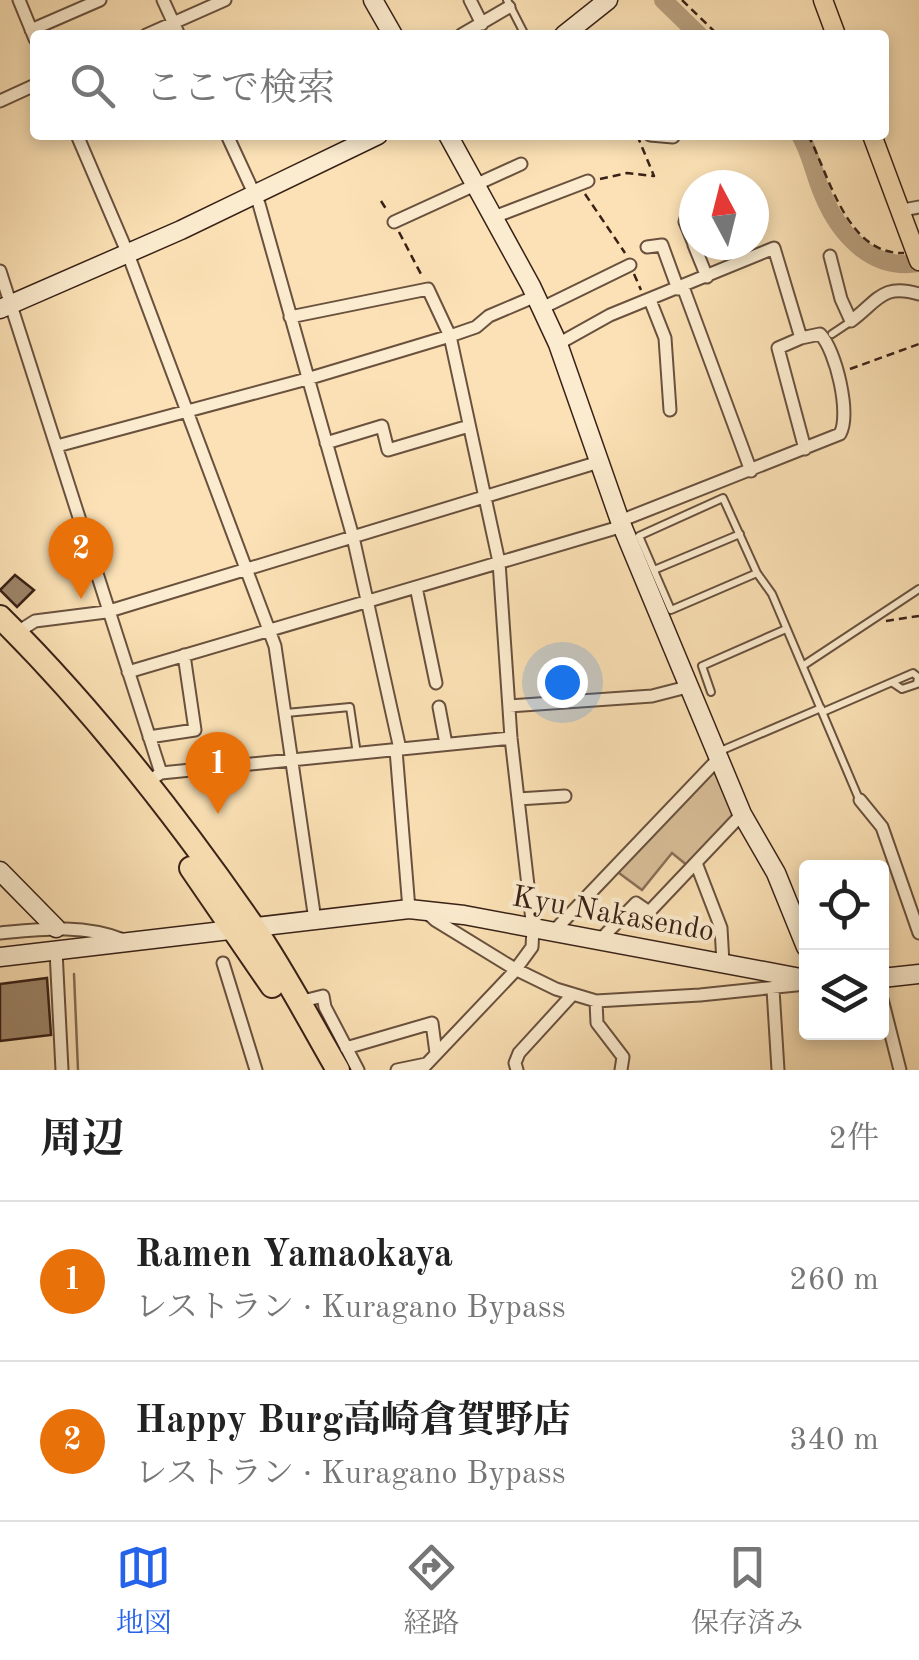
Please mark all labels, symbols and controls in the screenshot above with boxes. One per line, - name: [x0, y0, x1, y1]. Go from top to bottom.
- search box: [30, 30, 889, 140]
- icon: search: [65, 58, 120, 113]
- text: ここで検索: [145, 71, 335, 109]
- north arrow: [679, 170, 769, 260]
- pin: 2: [48, 516, 114, 599]
- your location: [537, 657, 588, 708]
- pin: 1: [186, 732, 250, 814]
- map controls: [799, 860, 889, 1040]
- button: locate: [799, 860, 889, 950]
- street label: Kyu Nakasendo: [509, 882, 717, 948]
- button: layers: [799, 950, 889, 1040]
- text: 周辺: [40, 1120, 124, 1162]
- text: 2件: [828, 1124, 879, 1156]
- text: Ramen Yamaokaya: [135, 1237, 453, 1275]
- text: 1: [63, 1265, 82, 1297]
- text: 260 m: [789, 1265, 879, 1297]
- text: レストラン · Kuragano Bypass: [135, 1293, 566, 1325]
- text: Happy Burg高崎倉賀野店: [135, 1403, 571, 1441]
- text: 2: [63, 1425, 82, 1457]
- text: 340 m: [789, 1425, 879, 1457]
- text: レストラン · Kuragano Bypass: [135, 1459, 566, 1491]
- tab: 地図: [116, 1540, 172, 1643]
- tab: 経路: [403, 1540, 459, 1643]
- tab: 保存済み: [691, 1540, 803, 1643]

